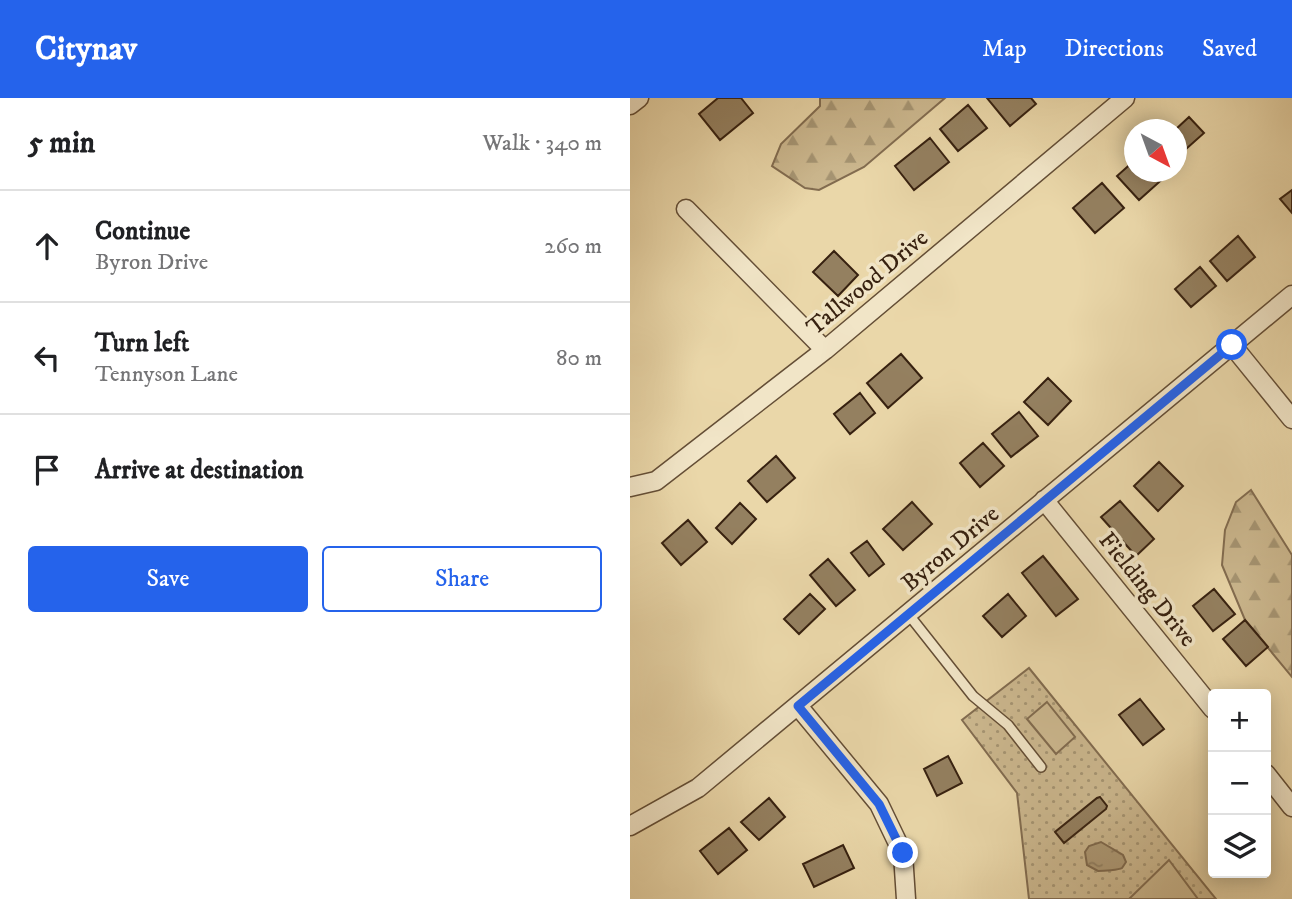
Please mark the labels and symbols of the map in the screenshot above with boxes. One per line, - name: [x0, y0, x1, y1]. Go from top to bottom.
- north arrow: [1124, 119, 1187, 182]
- street label: Tallwood Drive: [801, 223, 935, 342]
- route start: [1216, 329, 1247, 360]
- street label: Byron Drive: [896, 499, 1006, 598]
- street label: Fielding Drive: [1092, 526, 1203, 653]
- route end: [887, 837, 918, 868]

